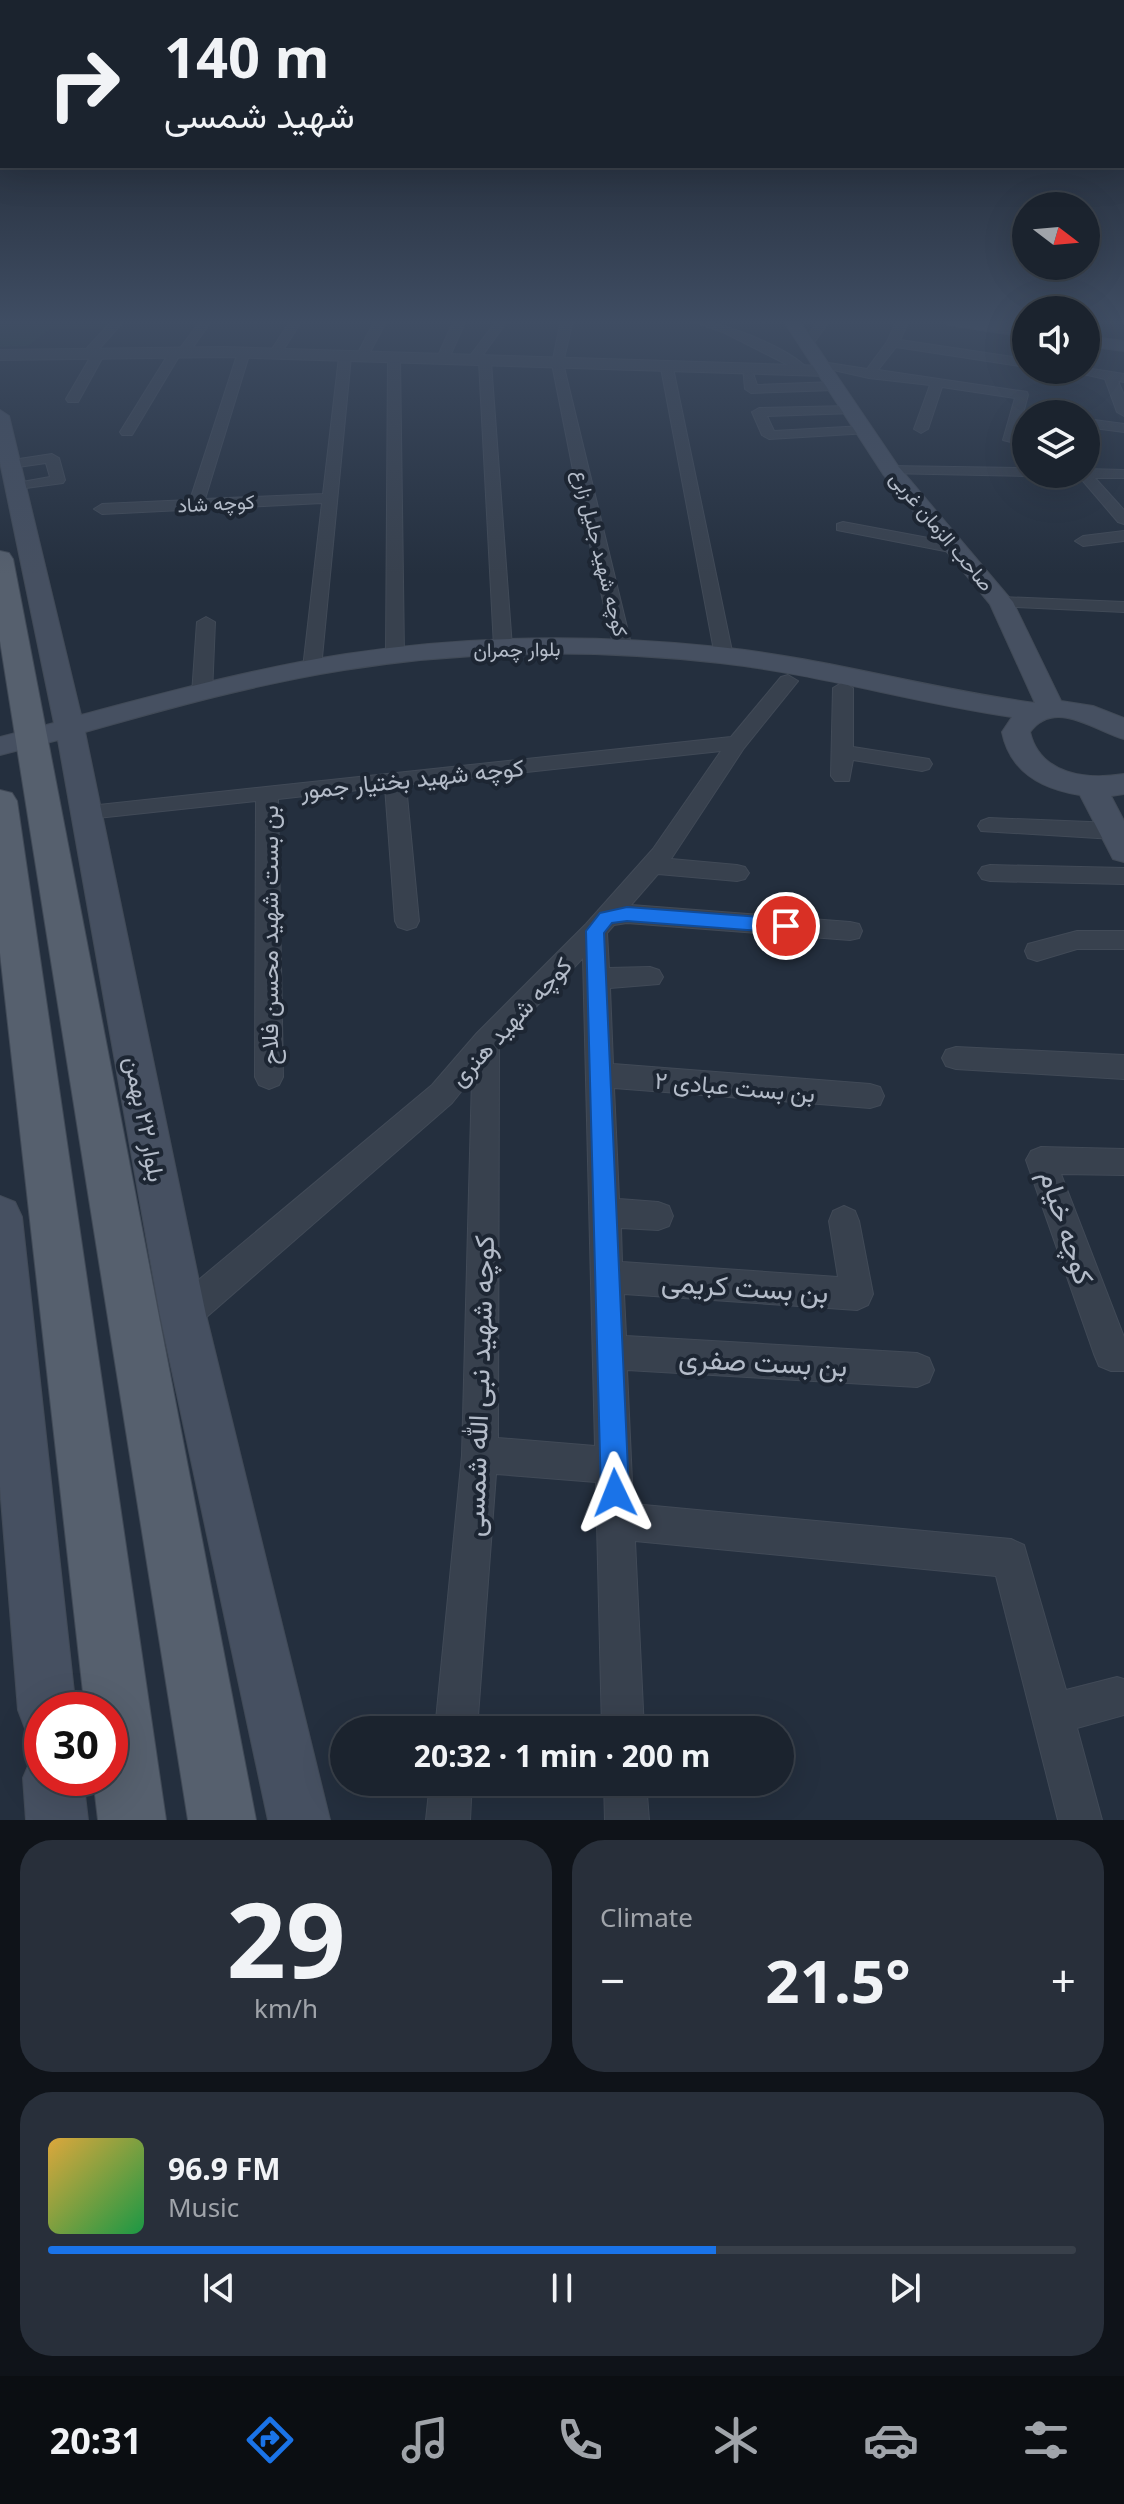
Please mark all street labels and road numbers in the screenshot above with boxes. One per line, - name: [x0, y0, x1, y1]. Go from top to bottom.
- street label: صاحب الزمان غربی: [884, 465, 1000, 597]
- street label: کوچه شهید جلیل زارع: [566, 467, 635, 640]
- street label: کوچه شاد: [177, 487, 255, 520]
- street label: بلوار چمران: [473, 635, 561, 664]
- street label: کوچه شهید بختیار جمور: [297, 750, 526, 807]
- street label: بن بست شهید محسن فلاح: [252, 805, 286, 1065]
- street label: کوچه شهید هنری: [441, 949, 579, 1094]
- street label: بلوار ۲۲ بهمن: [118, 1054, 174, 1184]
- street label: بن بست عبادی ۲: [653, 1063, 817, 1109]
- street label: کوچه خیام: [1031, 1165, 1104, 1289]
- street label: کوچه شهید نبی الله شمسی: [454, 1234, 503, 1538]
- street label: بن بست کریمی: [660, 1261, 830, 1311]
- street label: بن بست صفری: [678, 1338, 848, 1384]

